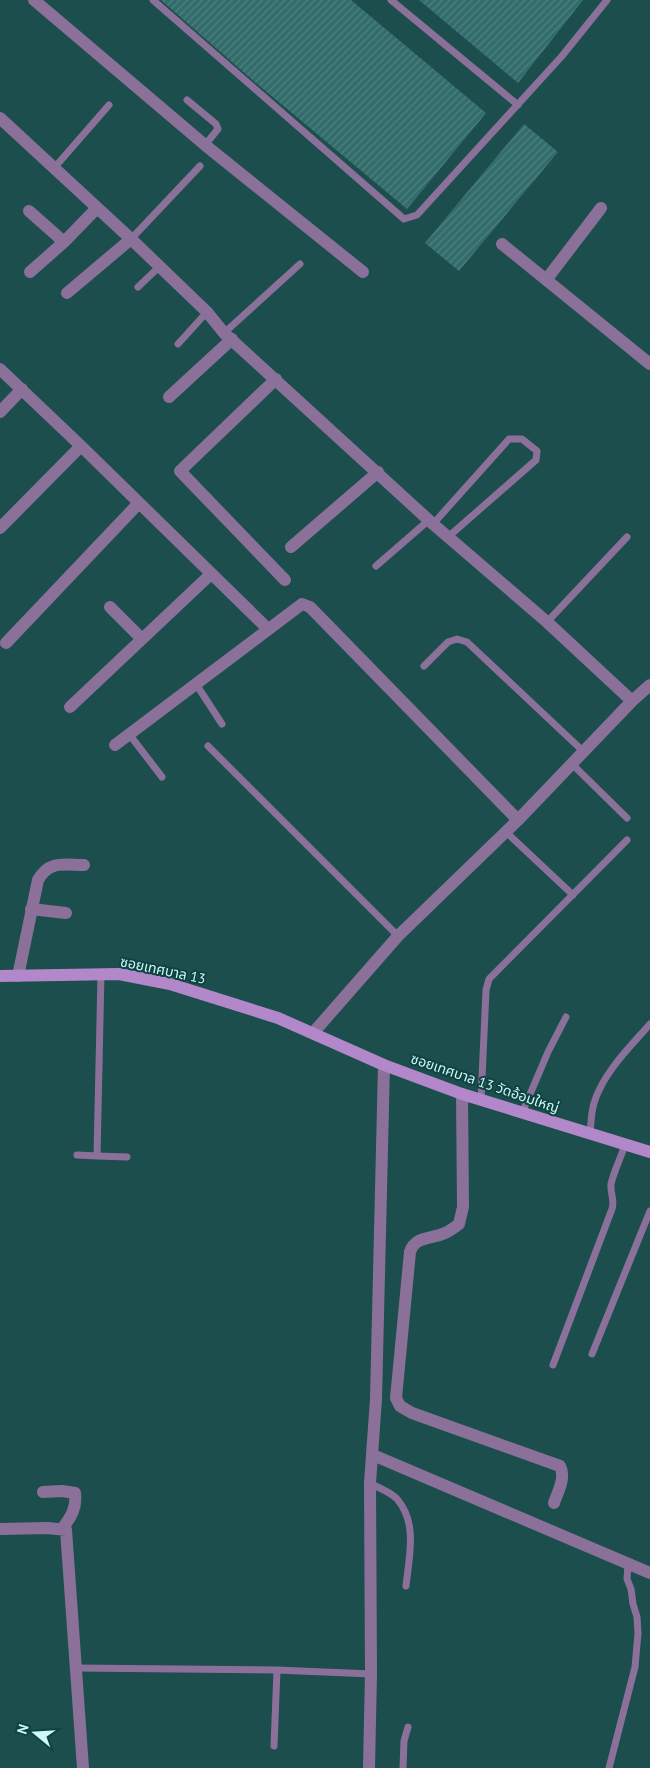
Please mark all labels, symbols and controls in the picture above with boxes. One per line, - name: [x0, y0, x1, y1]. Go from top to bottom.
- street label: ซอยเทศบาล 13: [119, 952, 207, 988]
- street label: ซอยเทศบาล 13 วัดอ้อมใหญ่: [408, 1049, 562, 1117]
- north arrow: [10, 1708, 60, 1758]
- text: N: [13, 1722, 33, 1736]

